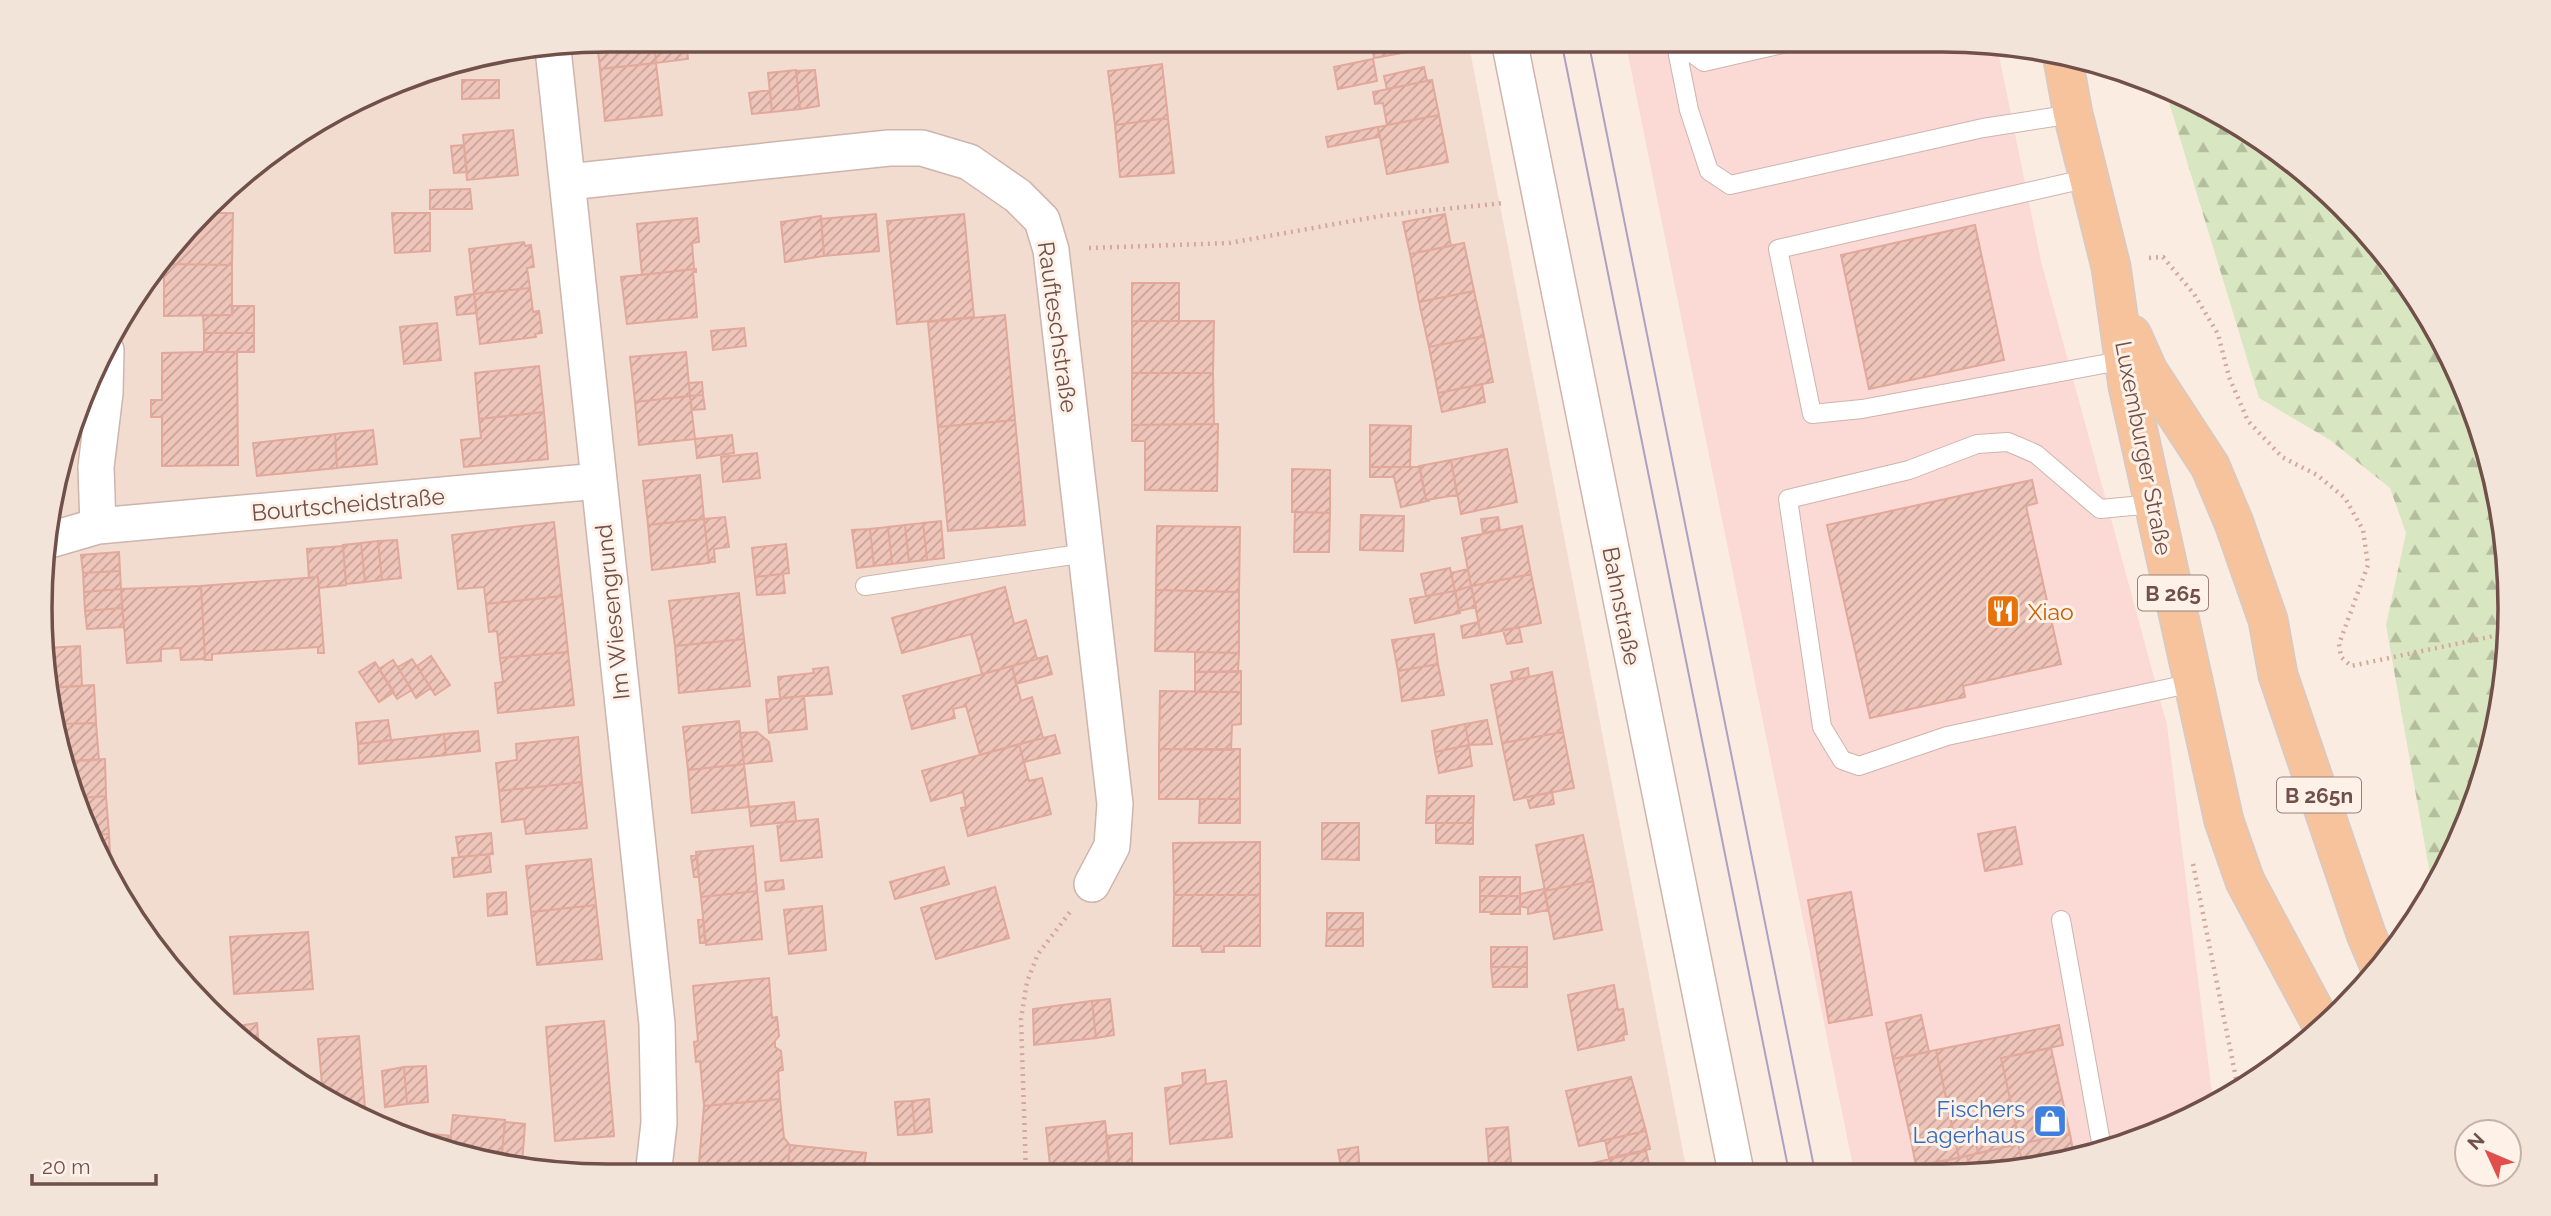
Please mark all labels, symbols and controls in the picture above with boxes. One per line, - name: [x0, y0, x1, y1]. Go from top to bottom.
- street label: Raufteschstraße: [1033, 240, 1083, 414]
- street label: Luxemburger Straße: [2110, 339, 2178, 557]
- street label: Bourtscheidstraße: [250, 482, 446, 526]
- street label: Im Wiesengrund: [589, 523, 635, 701]
- street label: Bahnstraße: [1597, 544, 1647, 668]
- road number: B 265: [2138, 576, 2208, 610]
- restaurant icon: Xiao: [1984, 592, 2022, 630]
- place label: Xiao: [2028, 598, 2074, 625]
- road number: B 265n: [2277, 778, 2361, 812]
- place label: Fischers Lagerhaus: [1913, 1095, 2025, 1148]
- shop icon: Fischers Lagerhaus: [2031, 1102, 2069, 1140]
- north arrow: [2453, 1118, 2523, 1188]
- text: N: [2463, 1128, 2489, 1154]
- scale bar: [32, 1142, 156, 1186]
- text: 20 m: [42, 1154, 90, 1179]

